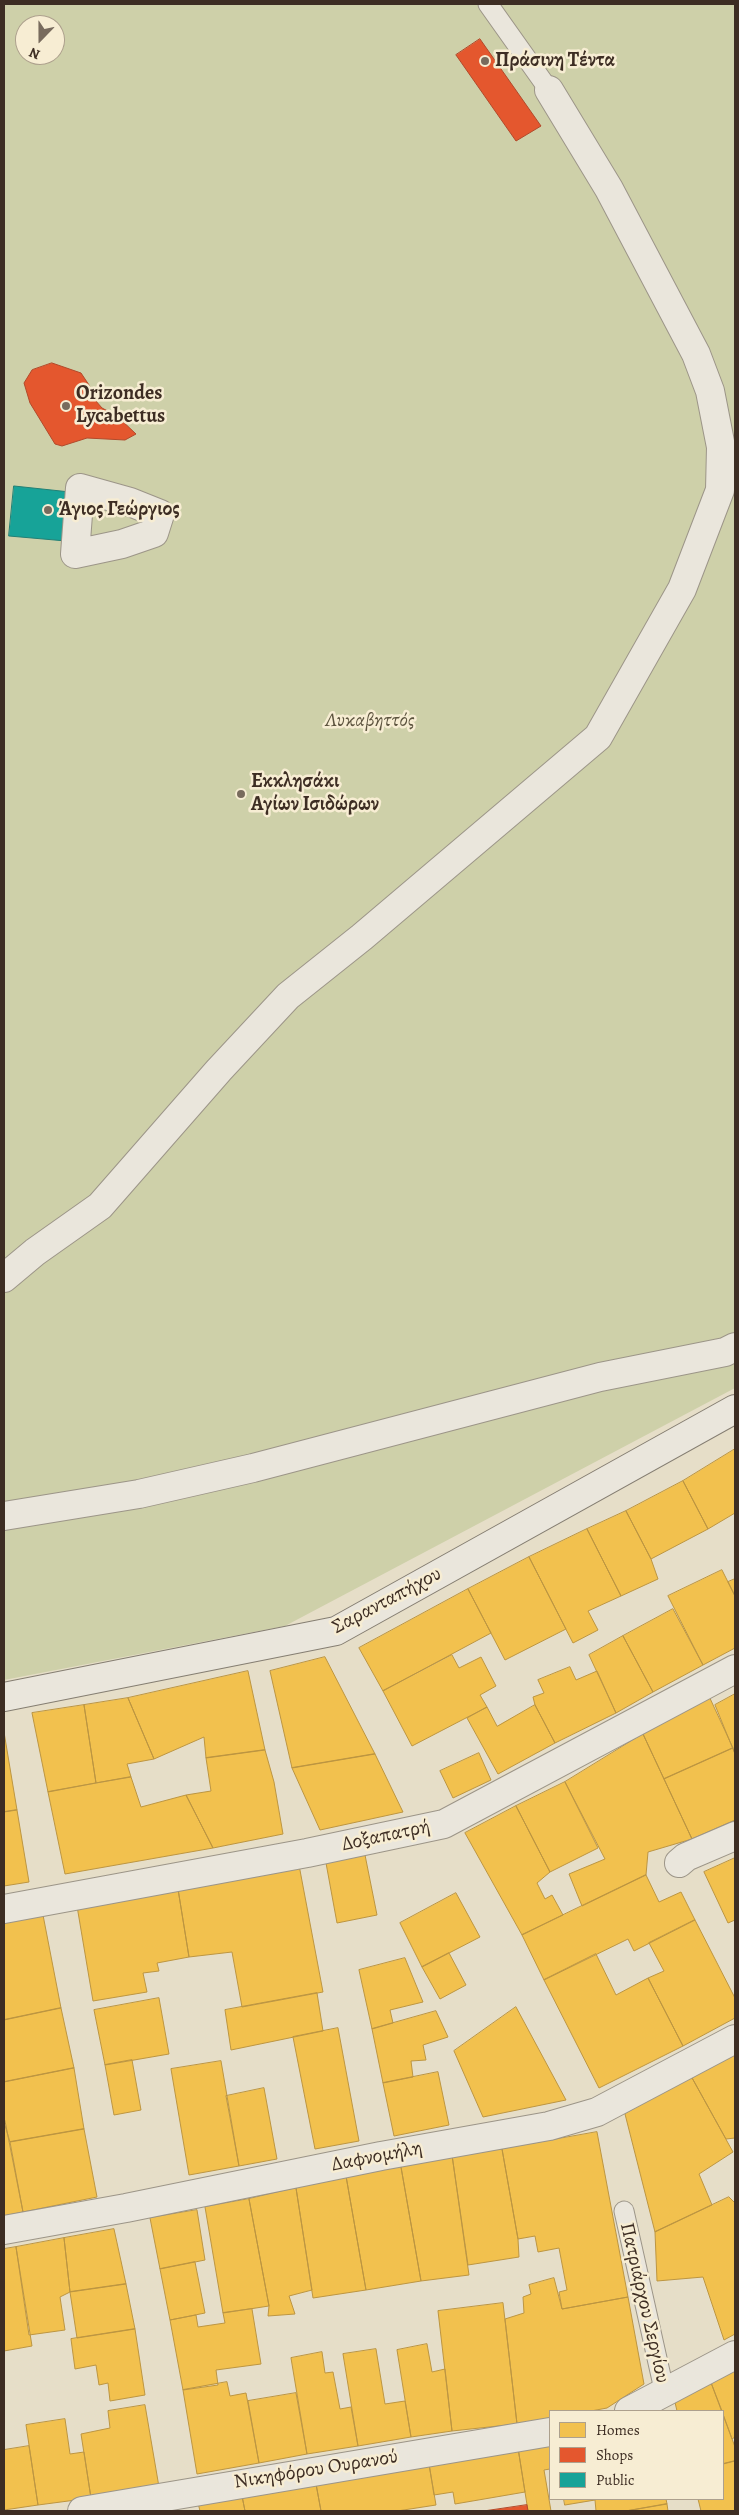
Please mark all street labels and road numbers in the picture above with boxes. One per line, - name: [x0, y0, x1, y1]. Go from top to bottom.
- street label: Σαρανταπήχου: [328, 1562, 446, 1640]
- street label: Δοξαπατρή: [340, 1815, 432, 1857]
- street label: Δαφνομήλη: [330, 2136, 424, 2178]
- street label: Πατριάρχου Σεργίου: [614, 2220, 674, 2386]
- street label: Νικηφόρου Ουρανού: [232, 2445, 400, 2495]

